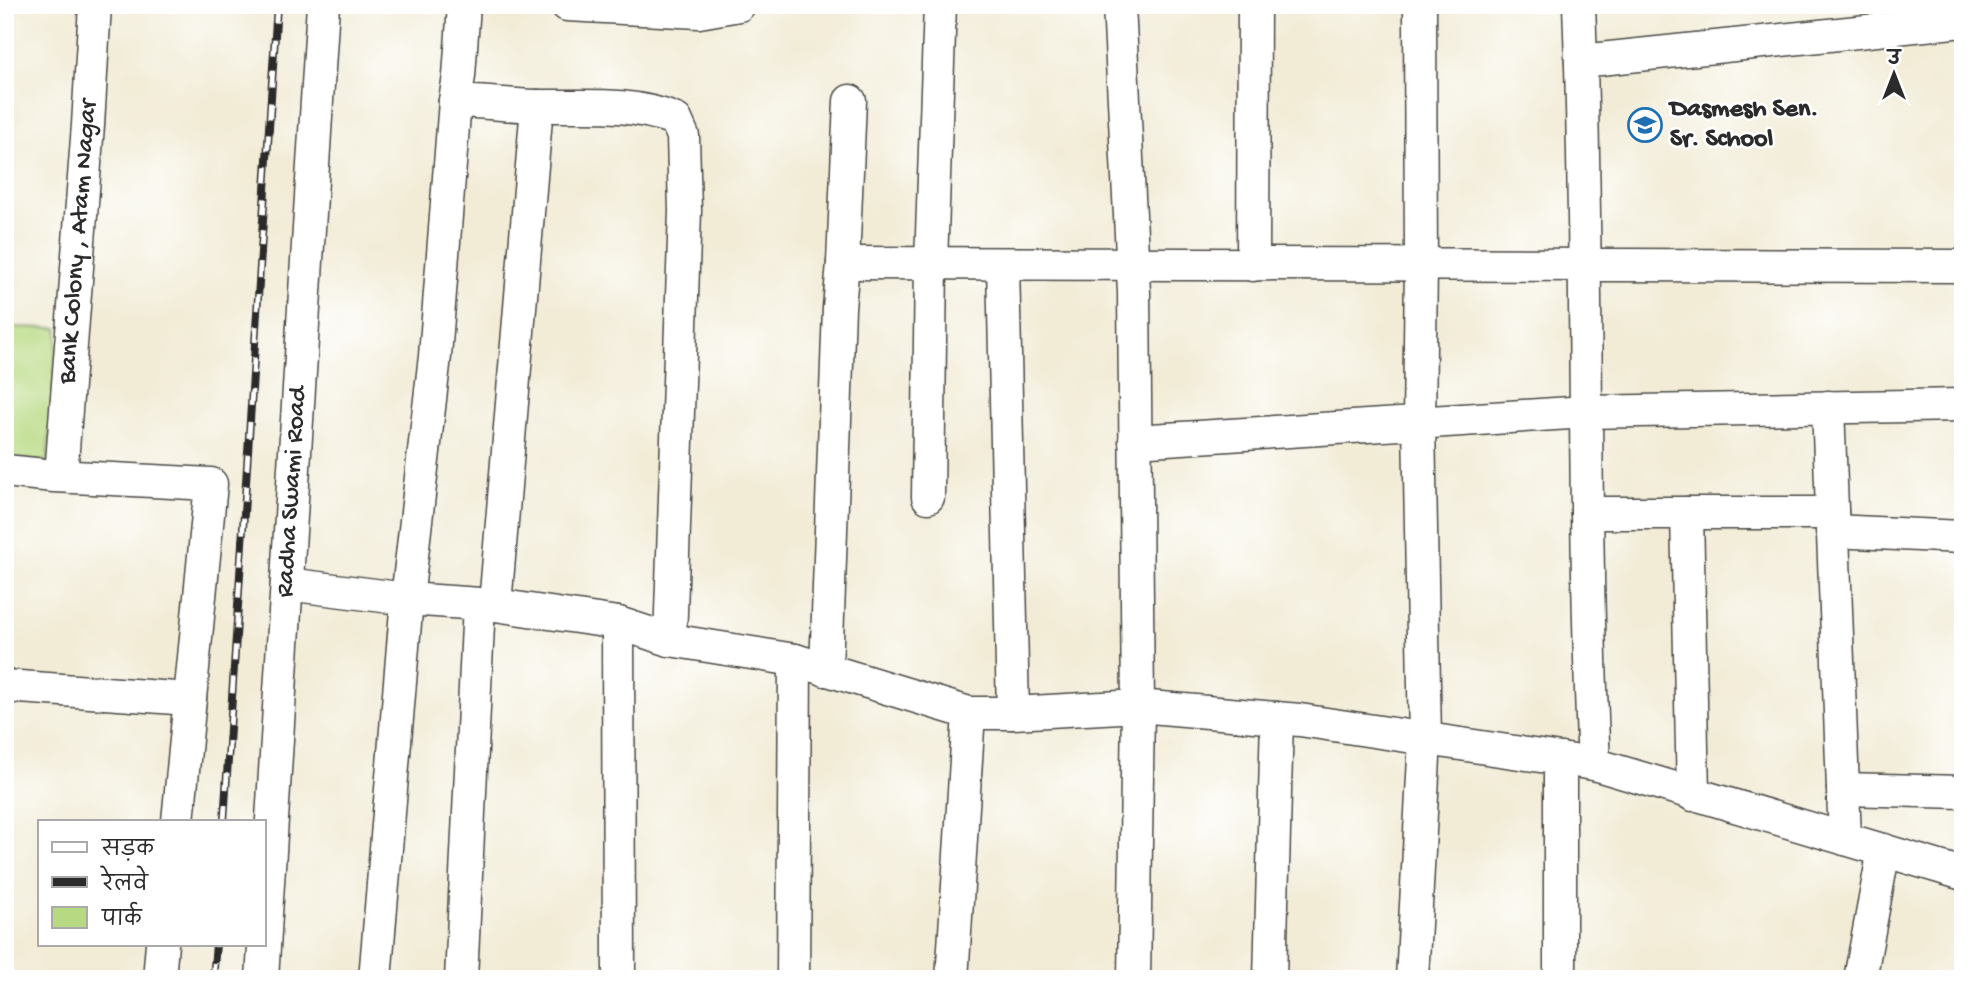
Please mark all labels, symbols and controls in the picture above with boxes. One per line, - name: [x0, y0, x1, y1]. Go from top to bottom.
- north arrow: [1860, 38, 1930, 108]
- text: उ: [1886, 49, 1903, 72]
- place label: Dasmesh Sen. Sr. School: [1668, 95, 1819, 156]
- street label: Bank Colony , Atam Nagar: [52, 96, 105, 386]
- school or university icon: Dasmesh Sen. Sr. School: [1626, 106, 1664, 144]
- street label: Radha Swami Road: [270, 384, 315, 599]
- legend: [38, 820, 266, 946]
- text: सड़क: [101, 839, 155, 864]
- text: रेलवे: [99, 865, 149, 899]
- text: पार्क: [101, 901, 143, 934]

